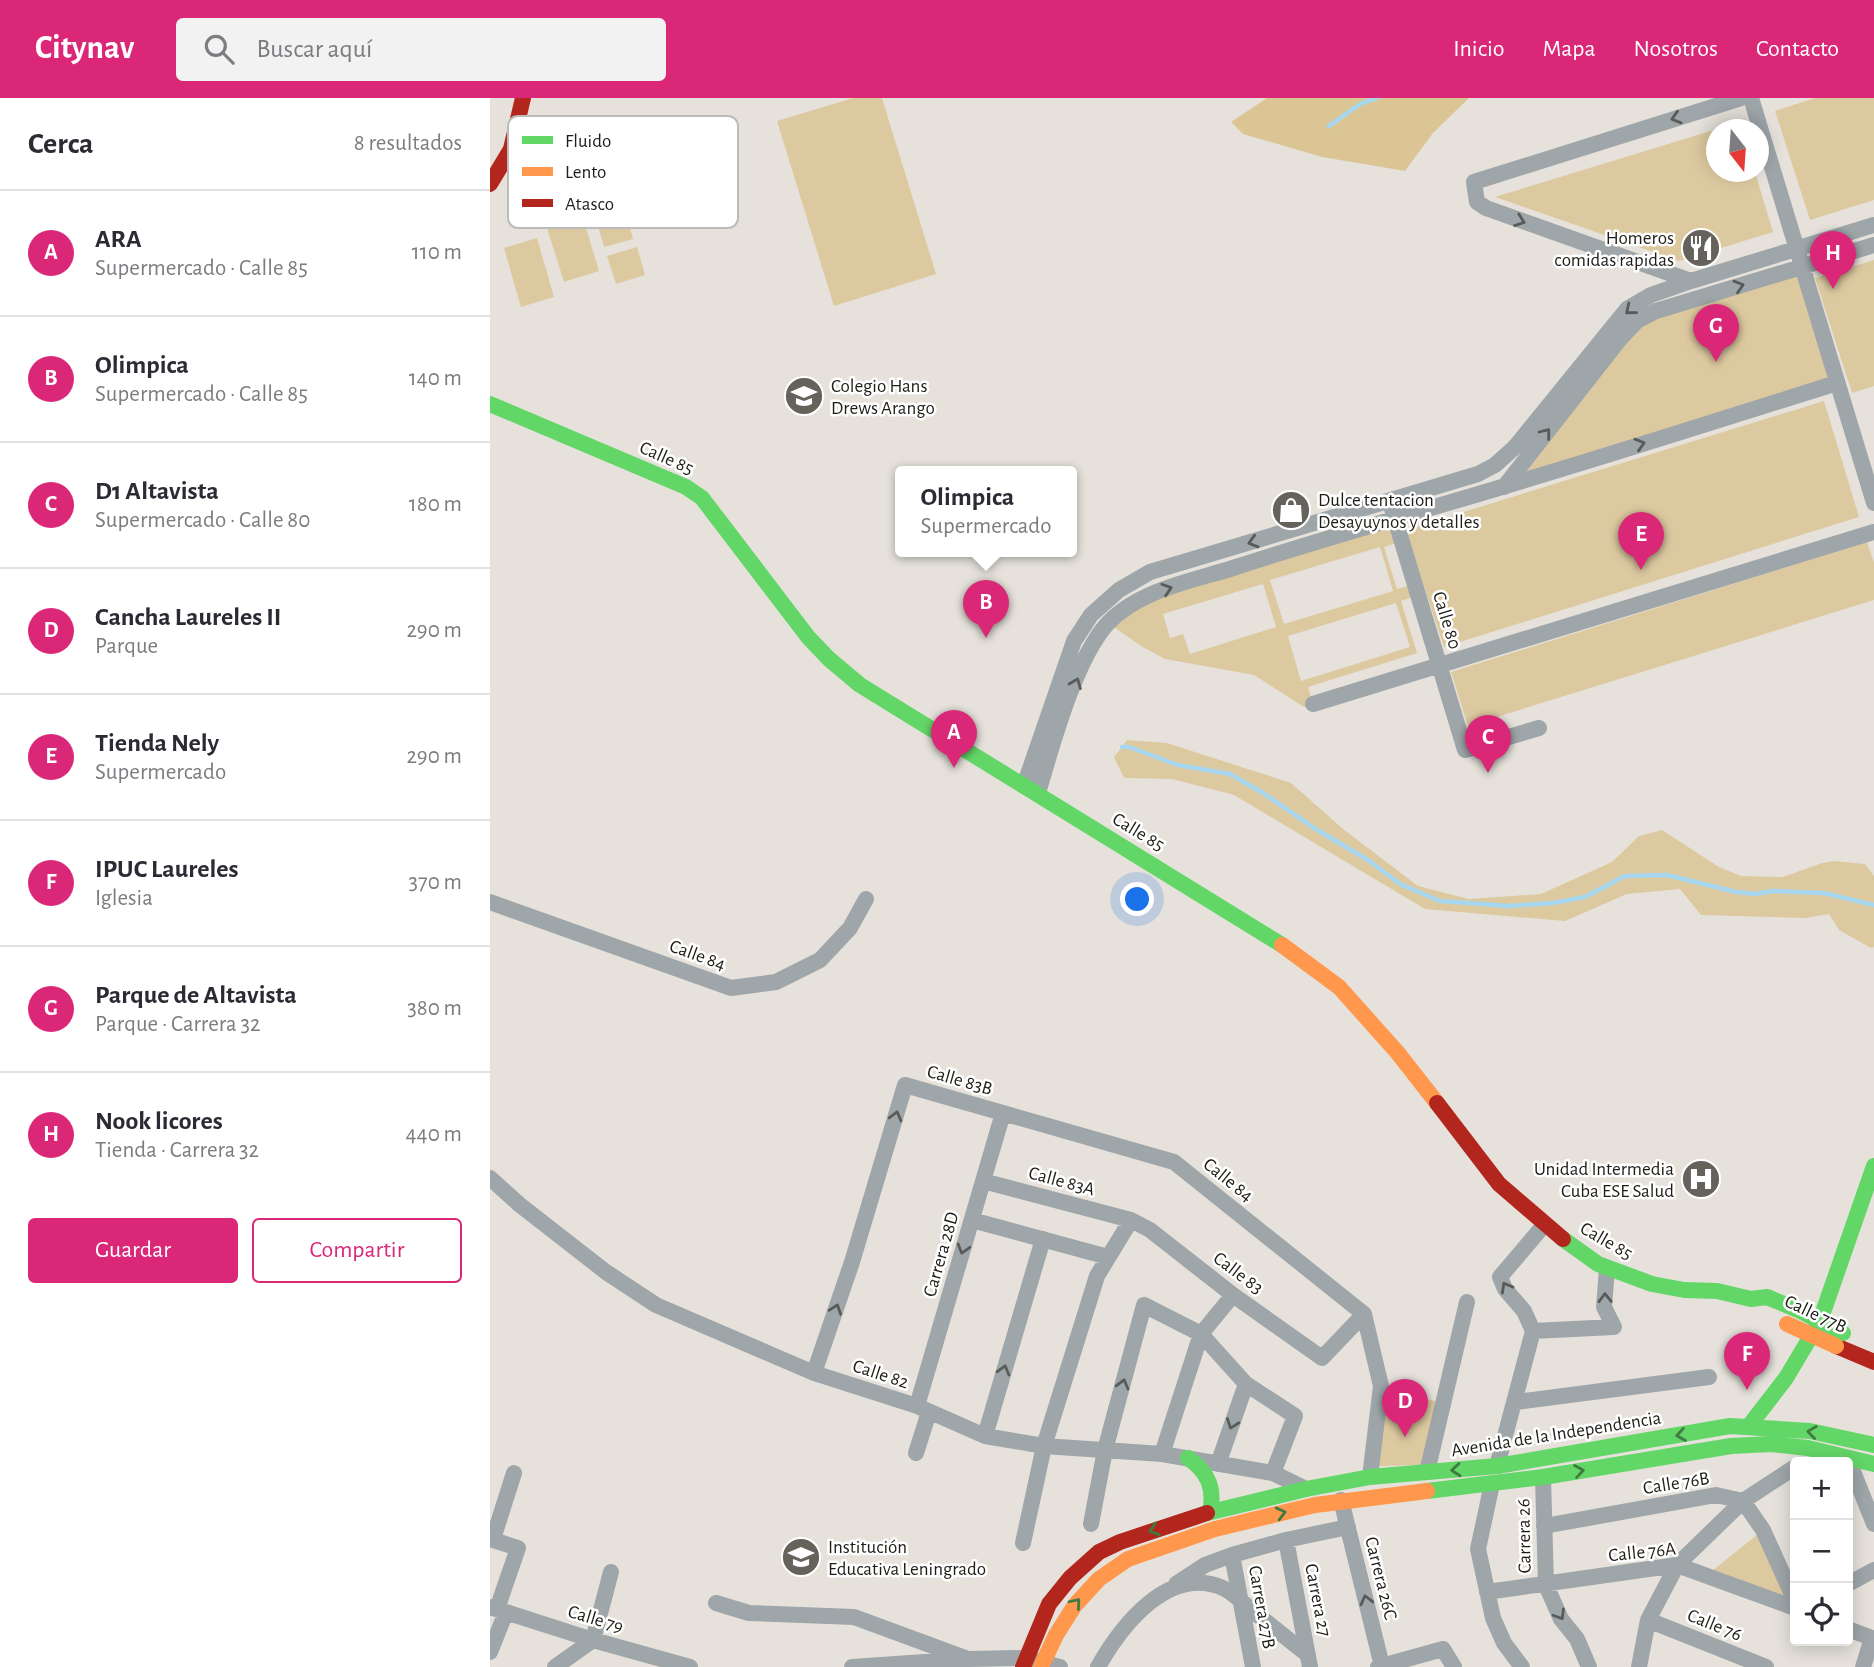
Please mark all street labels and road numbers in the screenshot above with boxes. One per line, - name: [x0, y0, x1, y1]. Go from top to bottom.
- street label: Calle 85: [637, 438, 696, 479]
- street label: Calle 80: [1429, 589, 1464, 651]
- street label: Calle 85: [1109, 809, 1168, 855]
- street label: Calle 84: [667, 937, 728, 974]
- street label: Calle 83B: [925, 1062, 994, 1099]
- street label: Calle 84: [1200, 1155, 1257, 1206]
- street label: Calle 83A: [1026, 1164, 1097, 1199]
- street label: Carrera 28D: [920, 1210, 963, 1299]
- street label: Calle 85: [1577, 1219, 1636, 1264]
- street label: Calle 83: [1210, 1249, 1266, 1298]
- street label: Calle 77B: [1781, 1292, 1849, 1337]
- street label: Calle 82: [850, 1356, 911, 1392]
- street label: Avenida de la Independencia: [1450, 1408, 1663, 1460]
- street label: Calle 76B: [1642, 1469, 1711, 1498]
- street label: Carrera 26: [1514, 1498, 1535, 1574]
- street label: Carrera 26C: [1361, 1535, 1400, 1622]
- street label: Calle 76A: [1607, 1540, 1677, 1565]
- street label: Carrera 27: [1301, 1562, 1334, 1638]
- street label: Carrera 27B: [1245, 1564, 1278, 1650]
- street label: Calle 79: [566, 1602, 626, 1637]
- street label: Calle 76: [1685, 1606, 1744, 1645]

